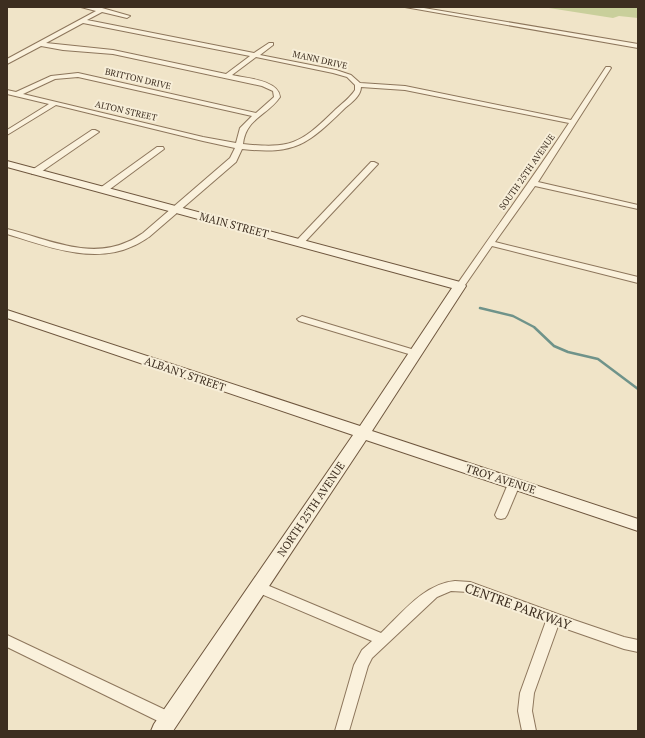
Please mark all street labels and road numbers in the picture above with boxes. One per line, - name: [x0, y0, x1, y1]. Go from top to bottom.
- street label: MANN DRIVE: [291, 48, 349, 72]
- street label: BRITTON DRIVE: [104, 66, 172, 92]
- street label: ALTON STREET: [94, 98, 159, 124]
- street label: SOUTH 25TH AVENUE: [496, 132, 558, 212]
- street label: MAIN STREET: [198, 209, 270, 241]
- street label: ALBANY STREET: [143, 354, 228, 395]
- street label: NORTH 25TH AVENUE: [274, 459, 348, 559]
- street label: TROY AVENUE: [464, 461, 538, 497]
- street label: CENTRE PARKWAY: [462, 578, 574, 634]

